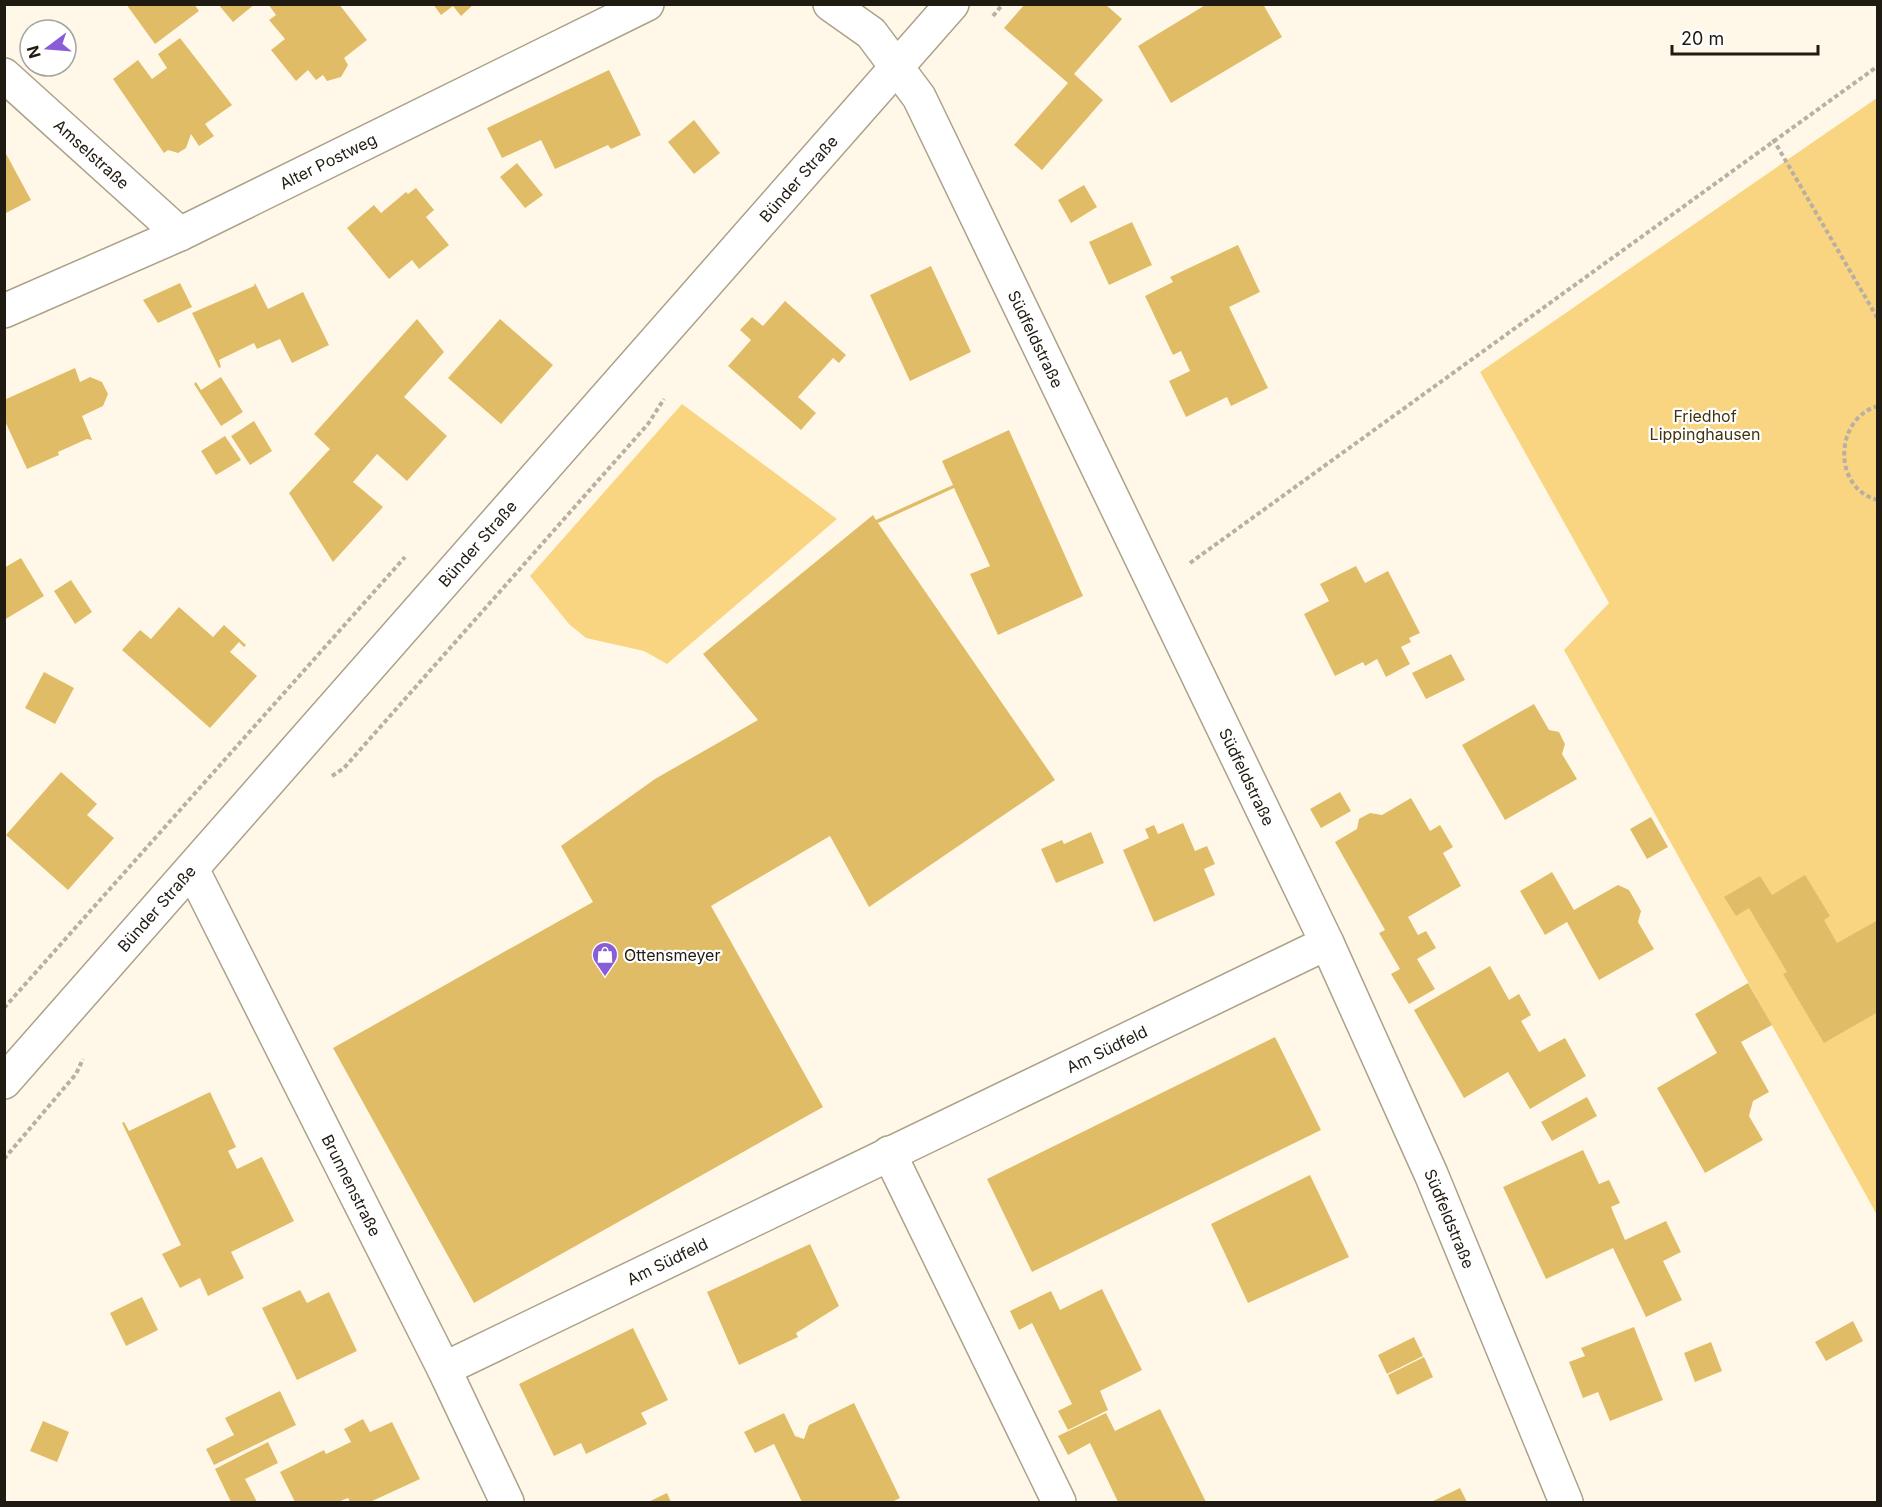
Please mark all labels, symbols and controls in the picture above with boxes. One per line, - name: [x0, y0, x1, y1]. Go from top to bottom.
- north arrow: [18, 18, 78, 78]
- scale bar: [1672, 18, 1818, 56]
- text: 20 m: [1681, 28, 1724, 49]
- text: N: [22, 44, 45, 61]
- street label: Amselstraße: [50, 115, 133, 193]
- street label: Alter Postweg: [276, 129, 380, 193]
- street label: Bünder Straße: [755, 131, 842, 226]
- street label: Südfeldstraße: [1004, 287, 1068, 391]
- park label: Friedhof Lippinghausen: [1650, 406, 1760, 444]
- street label: Bünder Straße: [434, 496, 521, 591]
- street label: Südfeldstraße: [1215, 725, 1279, 829]
- street label: Bünder Straße: [113, 861, 200, 956]
- shop icon: Ottensmeyer: [590, 940, 620, 978]
- place label: Ottensmeyer: [624, 945, 720, 965]
- street label: Am Südfeld: [1063, 1021, 1151, 1077]
- street label: Brunnenstraße: [317, 1131, 385, 1240]
- street label: Südfeldstraße: [1420, 1166, 1479, 1271]
- street label: Am Südfeld: [624, 1233, 711, 1289]

